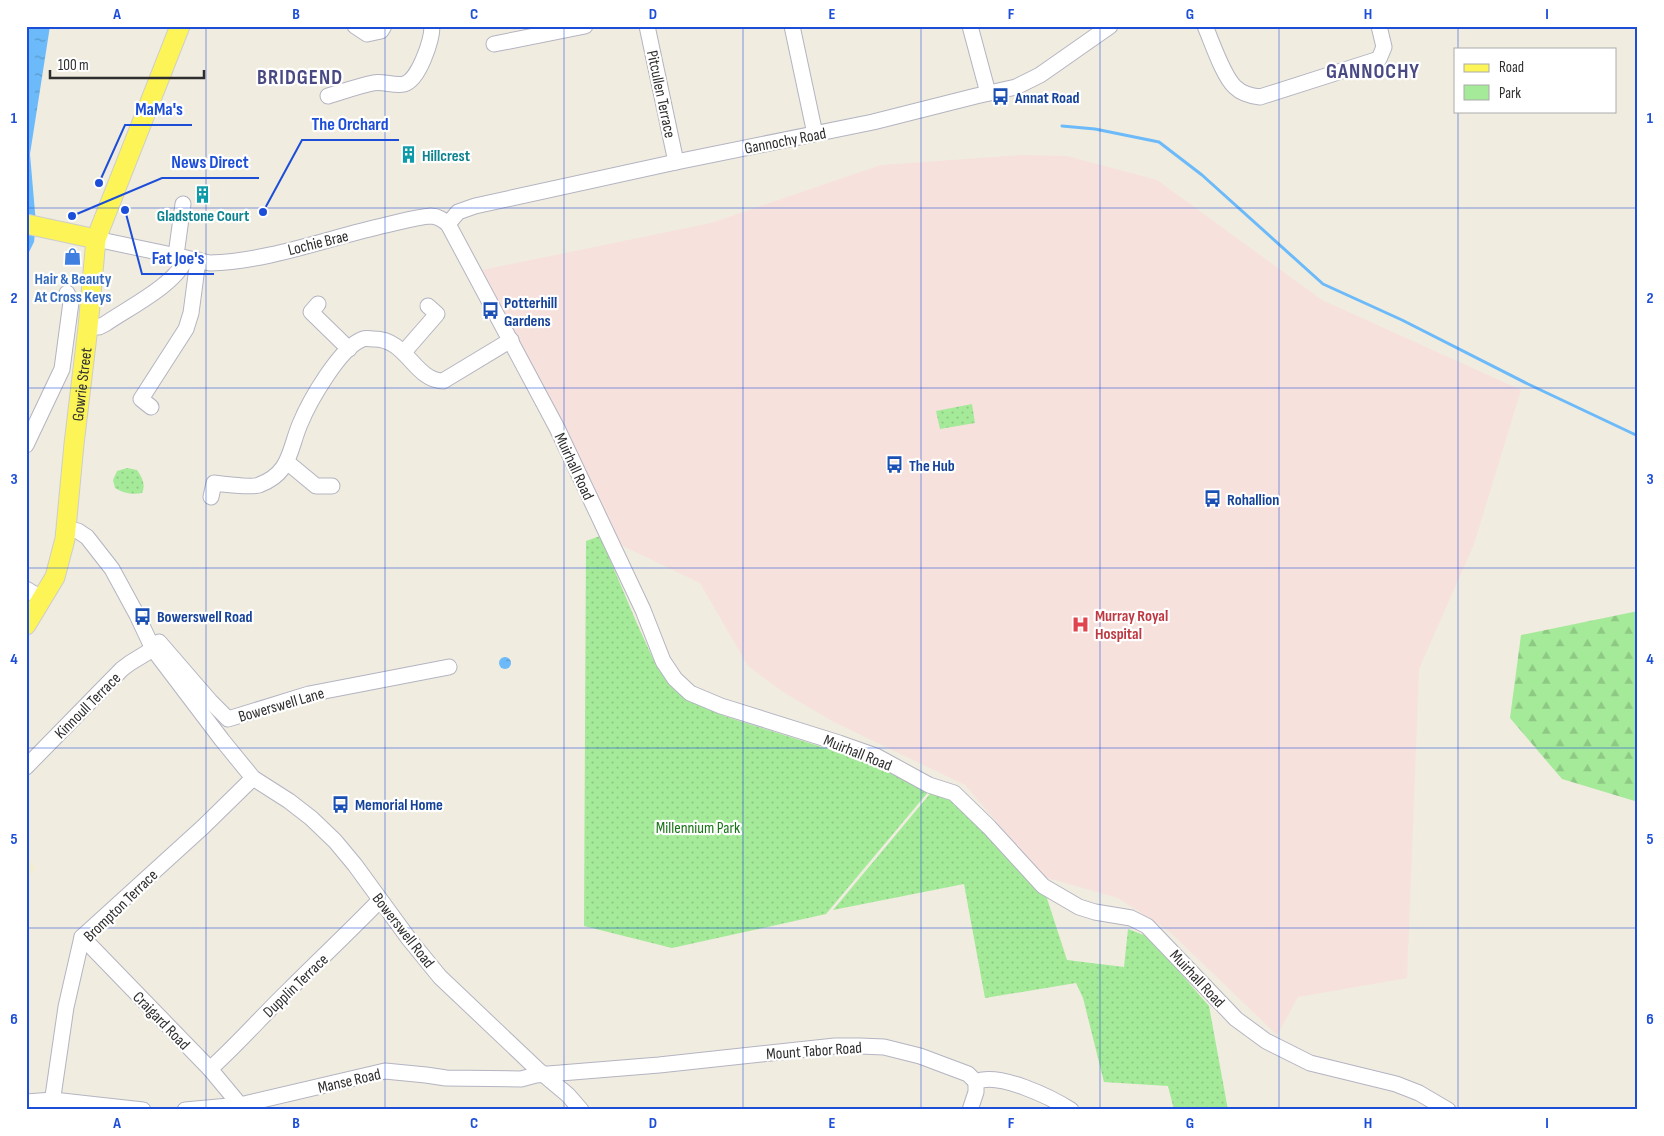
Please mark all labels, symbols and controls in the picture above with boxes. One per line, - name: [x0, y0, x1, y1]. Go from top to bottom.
- text: A: [112, 5, 121, 24]
- text: B: [292, 5, 300, 24]
- text: C: [470, 5, 478, 24]
- text: D: [649, 5, 657, 24]
- text: E: [829, 5, 836, 24]
- text: F: [1008, 5, 1015, 24]
- text: G: [1186, 5, 1194, 24]
- text: H: [1364, 5, 1372, 24]
- text: I: [1545, 5, 1549, 24]
- scale bar: [50, 48, 204, 80]
- legend: [1454, 48, 1616, 112]
- street label: Pitcullen Terrace: [642, 49, 679, 140]
- text: 100 m: [58, 56, 89, 75]
- text: Road: [1499, 58, 1524, 77]
- district label: GANNOCHY: [1326, 59, 1420, 84]
- district label: BRIDGEND: [257, 65, 343, 90]
- text: Park: [1499, 84, 1521, 103]
- bus stop icon: Annat Road: [991, 87, 1011, 107]
- place label: Annat Road: [1014, 89, 1080, 108]
- callout: MaMa's: [125, 92, 192, 125]
- text: MaMa's: [135, 99, 183, 120]
- callout: The Orchard: [302, 107, 399, 140]
- text: 1: [11, 109, 18, 128]
- text: 1: [1647, 109, 1654, 128]
- text: The Orchard: [311, 114, 389, 135]
- street label: Gannochy Road: [743, 124, 828, 159]
- callout: News Direct: [162, 145, 259, 178]
- building icon: Hillcrest: [398, 145, 418, 165]
- place label: Hillcrest: [422, 147, 470, 166]
- text: News Direct: [171, 152, 249, 173]
- building icon: Gladstone Court: [193, 184, 213, 204]
- place label: Gladstone Court: [157, 207, 249, 226]
- street label: Lochie Brae: [286, 227, 351, 260]
- callout: Fat Joe's: [142, 241, 214, 274]
- shop icon: Hair & Beauty At Cross Keys: [63, 247, 83, 267]
- text: Fat Joe's: [152, 248, 204, 269]
- place label: Hair & Beauty At Cross Keys: [34, 270, 112, 307]
- text: 2: [10, 289, 18, 308]
- text: 2: [1646, 289, 1654, 308]
- place label: Potterhill Gardens: [504, 294, 557, 331]
- bus stop icon: Potterhill Gardens: [480, 301, 500, 321]
- street label: Gowrie Street: [69, 346, 96, 422]
- street label: Muirhall Road: [550, 430, 597, 503]
- bus stop icon: The Hub: [885, 455, 905, 475]
- place label: The Hub: [909, 457, 955, 476]
- text: 3: [10, 470, 18, 489]
- text: 3: [1646, 470, 1654, 489]
- bus stop icon: Rohallion: [1203, 489, 1223, 509]
- place label: Rohallion: [1227, 491, 1279, 510]
- bus stop icon: Bowerswell Road: [133, 606, 153, 626]
- place label: Murray Royal Hospital: [1095, 607, 1168, 644]
- place label: Bowerswell Road: [157, 608, 252, 627]
- hospital icon: Murray Royal Hospital: [1071, 614, 1091, 634]
- text: 4: [10, 650, 18, 669]
- text: 4: [1646, 650, 1654, 669]
- street label: Kinnoull Terrace: [51, 669, 125, 743]
- street label: Bowerswell Lane: [236, 684, 327, 727]
- street label: Muirhall Road: [821, 731, 894, 776]
- bus stop icon: Memorial Home: [331, 794, 351, 814]
- place label: Memorial Home: [355, 796, 443, 815]
- park label: Millennium Park: [656, 819, 740, 838]
- text: 5: [10, 830, 18, 849]
- text: 5: [1646, 830, 1654, 849]
- street label: Brompton Terrace: [80, 866, 162, 946]
- street label: Bowerswell Road: [368, 890, 438, 972]
- street label: Muirhall Road: [1165, 946, 1228, 1012]
- street label: Dupplin Terrace: [260, 950, 333, 1022]
- street label: Craigard Road: [128, 988, 193, 1054]
- text: 6: [10, 1010, 18, 1029]
- text: 6: [1646, 1010, 1654, 1029]
- street label: Mount Tabor Road: [766, 1039, 863, 1064]
- street label: Manse Road: [316, 1065, 383, 1098]
- text: A: [112, 1114, 121, 1133]
- text: B: [292, 1114, 300, 1133]
- text: C: [470, 1114, 478, 1133]
- text: D: [649, 1114, 657, 1133]
- text: E: [829, 1114, 836, 1133]
- text: F: [1008, 1114, 1015, 1133]
- text: G: [1186, 1114, 1194, 1133]
- text: H: [1364, 1114, 1372, 1133]
- text: I: [1545, 1114, 1549, 1133]

